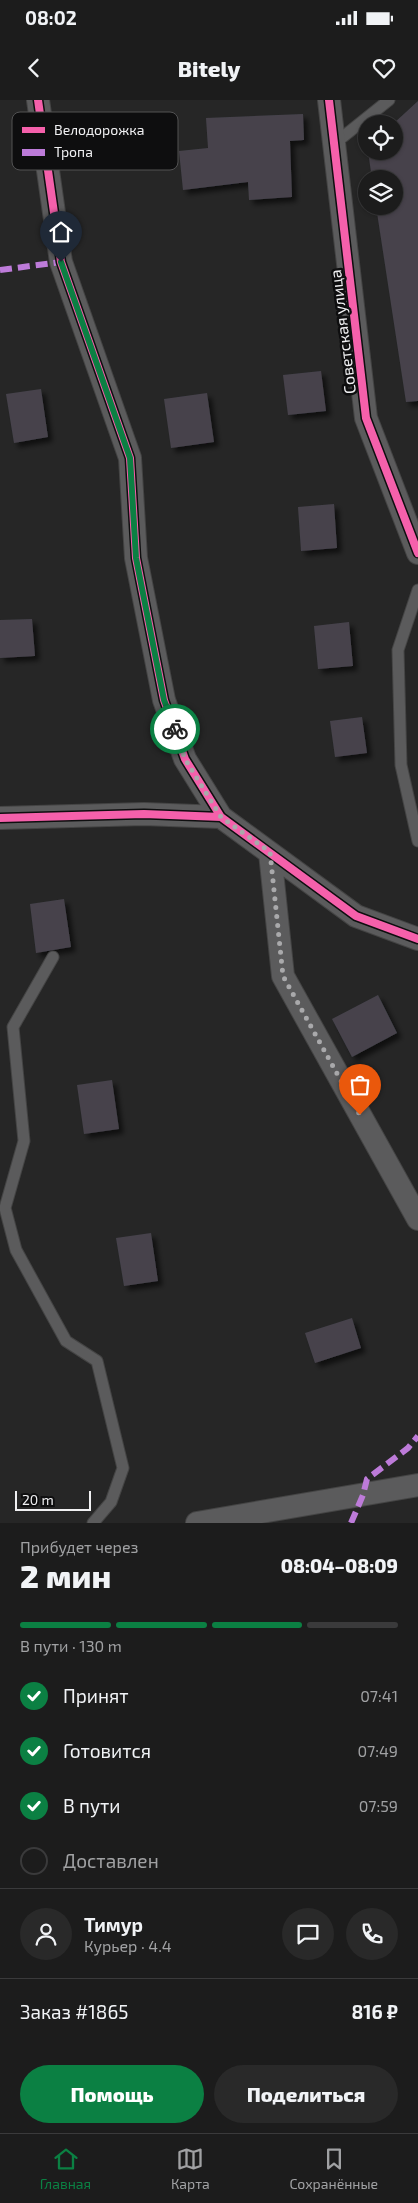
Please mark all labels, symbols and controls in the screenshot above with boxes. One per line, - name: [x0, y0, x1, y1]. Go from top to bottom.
- text: 08:02: [25, 6, 77, 29]
- icon: back: [20, 54, 48, 82]
- icon: heart: [370, 54, 398, 82]
- text: Bitely: [178, 55, 240, 81]
- legend: [12, 112, 178, 170]
- map controls: [358, 115, 403, 215]
- button: locate: [358, 115, 403, 160]
- text: Велодорожка: [54, 121, 144, 138]
- text: Тропа: [54, 143, 93, 160]
- button: layers: [358, 170, 403, 215]
- pin: [40, 211, 82, 262]
- icon: home: [47, 218, 75, 246]
- street label: Советская улица: [325, 269, 360, 395]
- courier: [150, 704, 200, 754]
- icon: bike: [161, 715, 189, 743]
- pin: [339, 1064, 381, 1115]
- icon: bag: [346, 1071, 374, 1099]
- scale bar: [15, 1488, 91, 1511]
- text: 20 m: [22, 1491, 54, 1508]
- text: Прибудет через: [20, 1537, 138, 1556]
- text: 08:04–08:09: [281, 1554, 398, 1577]
- text: 2 мин: [20, 1556, 111, 1594]
- text: В пути · 130 m: [20, 1636, 122, 1655]
- icon: check: [20, 1682, 48, 1710]
- text: Принят: [63, 1684, 129, 1707]
- text: 07:41: [360, 1686, 398, 1705]
- icon: check: [20, 1737, 48, 1765]
- text: Готовится: [63, 1739, 151, 1762]
- text: 07:49: [357, 1741, 398, 1760]
- icon: check: [20, 1792, 48, 1820]
- text: В пути: [63, 1794, 121, 1817]
- text: 07:59: [359, 1796, 398, 1815]
- text: Доставлен: [63, 1849, 159, 1872]
- button: person: [20, 1908, 72, 1960]
- button: chat: [282, 1908, 334, 1960]
- button: phone: [346, 1908, 398, 1960]
- text: Тимур: [84, 1913, 143, 1936]
- text: Курьер · 4.4: [84, 1936, 172, 1955]
- text: Заказ #1865: [20, 2000, 128, 2023]
- text: 816 ₽: [351, 2000, 398, 2023]
- button: Помощь: [20, 2065, 204, 2123]
- button: Поделиться: [214, 2065, 398, 2123]
- tab: Главная: [40, 2145, 91, 2192]
- tab: Карта: [171, 2145, 210, 2192]
- tab: Сохранённые: [289, 2145, 378, 2192]

